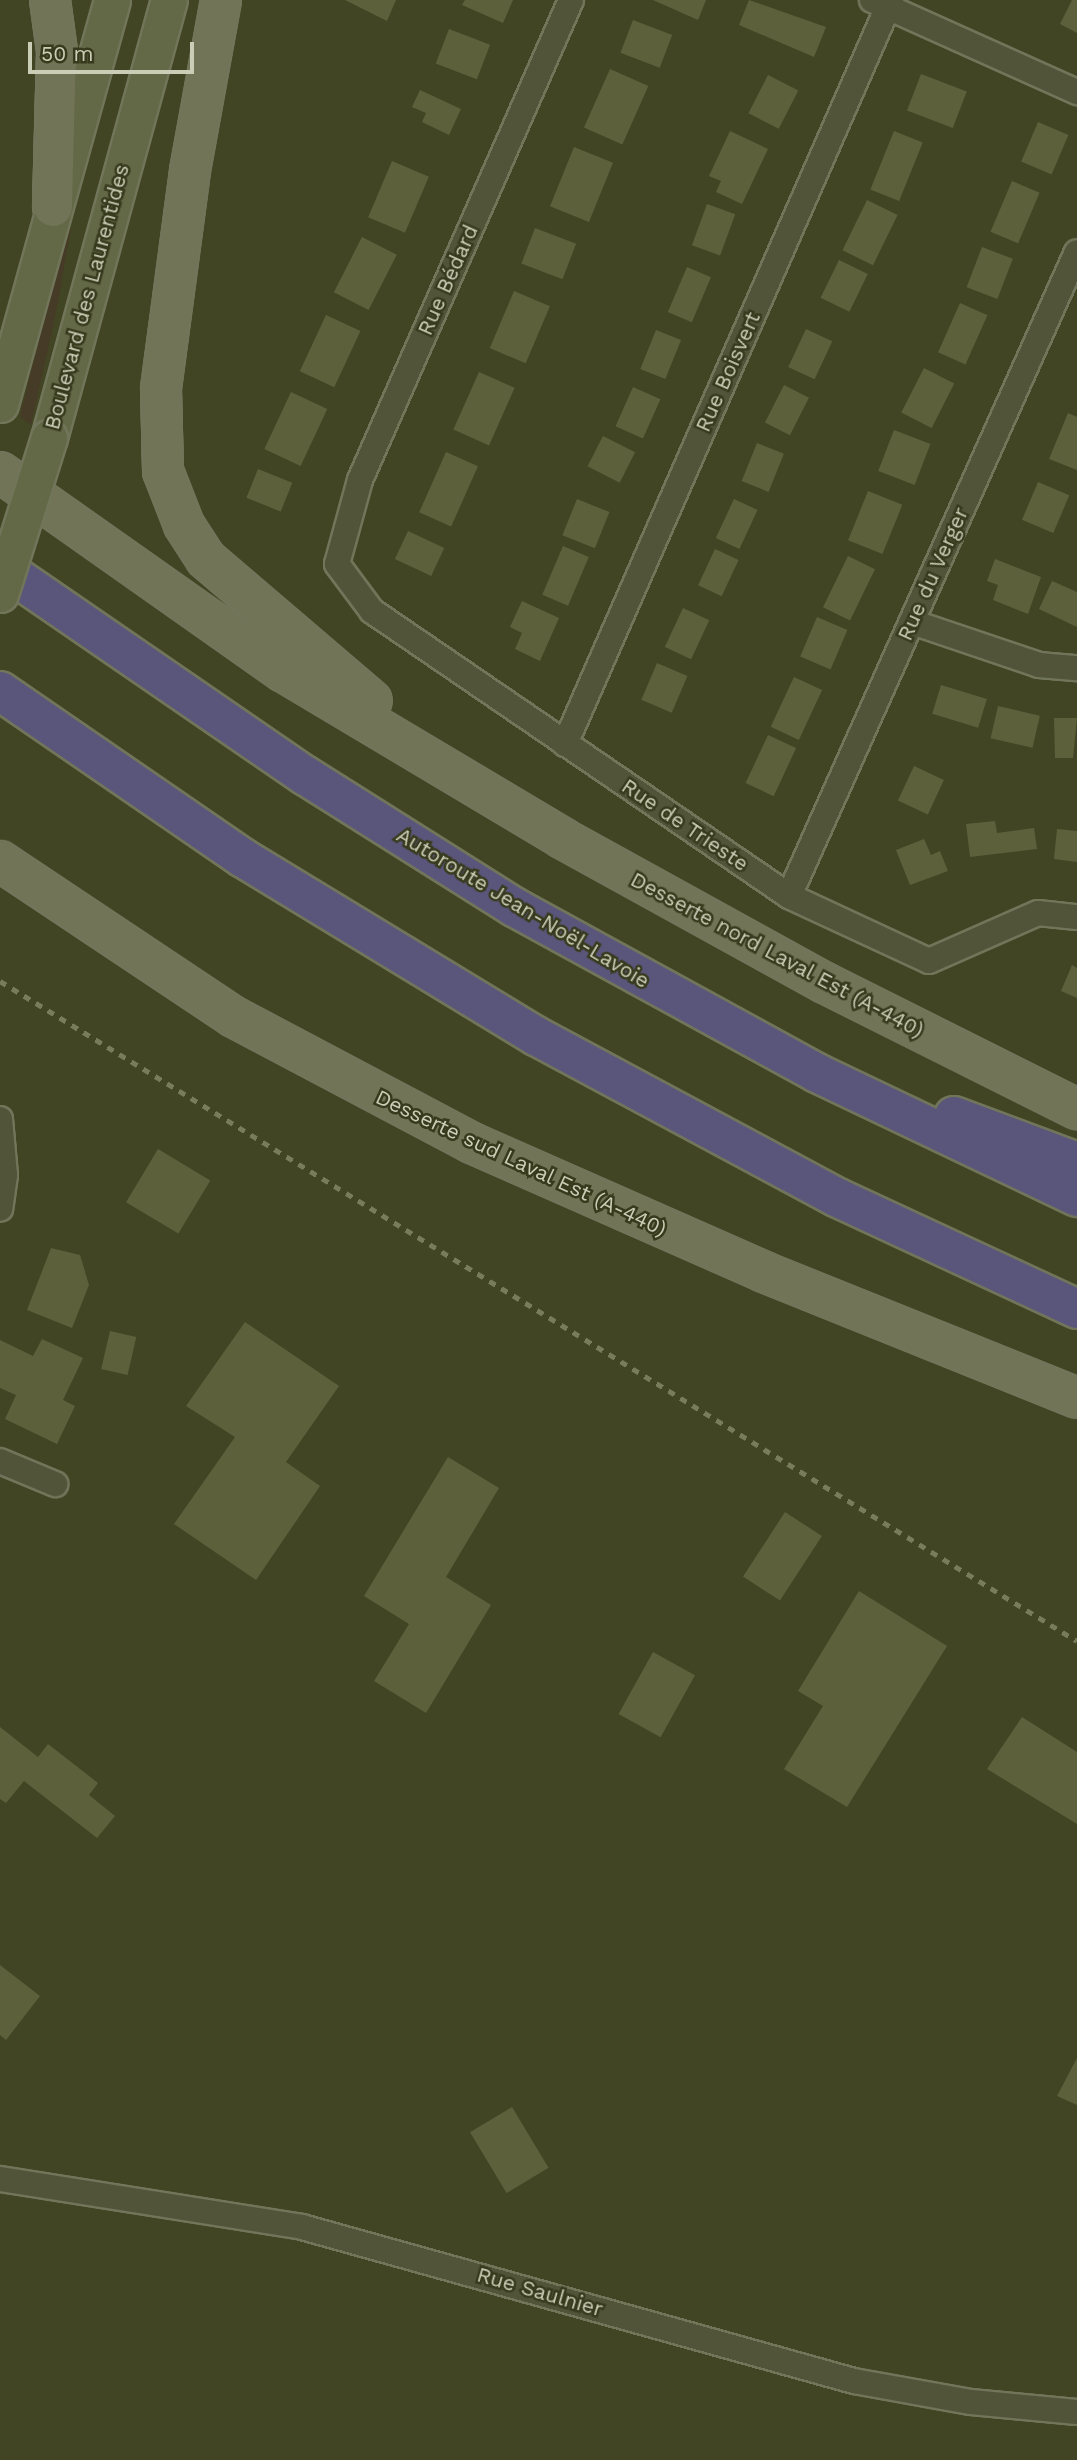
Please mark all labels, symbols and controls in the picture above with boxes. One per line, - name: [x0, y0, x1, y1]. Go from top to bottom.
- scale bar: [32, 28, 198, 72]
- text: 50 m: [41, 41, 93, 66]
- street label: Boulevard des Laurentides: [39, 162, 135, 432]
- street label: Rue Bédard: [412, 221, 484, 339]
- street label: Rue Boisvert: [690, 308, 766, 436]
- street label: Rue du Verger: [892, 503, 974, 645]
- street label: Rue de Trieste: [617, 773, 753, 877]
- street label: Autoroute Jean-Noël-Lavoie: [392, 822, 654, 994]
- street label: Desserte nord Laval Est (A-440): [626, 867, 928, 1043]
- street label: Desserte sud Laval Est (A-440): [371, 1084, 671, 1242]
- street label: Rue Saulnier: [474, 2262, 606, 2322]

